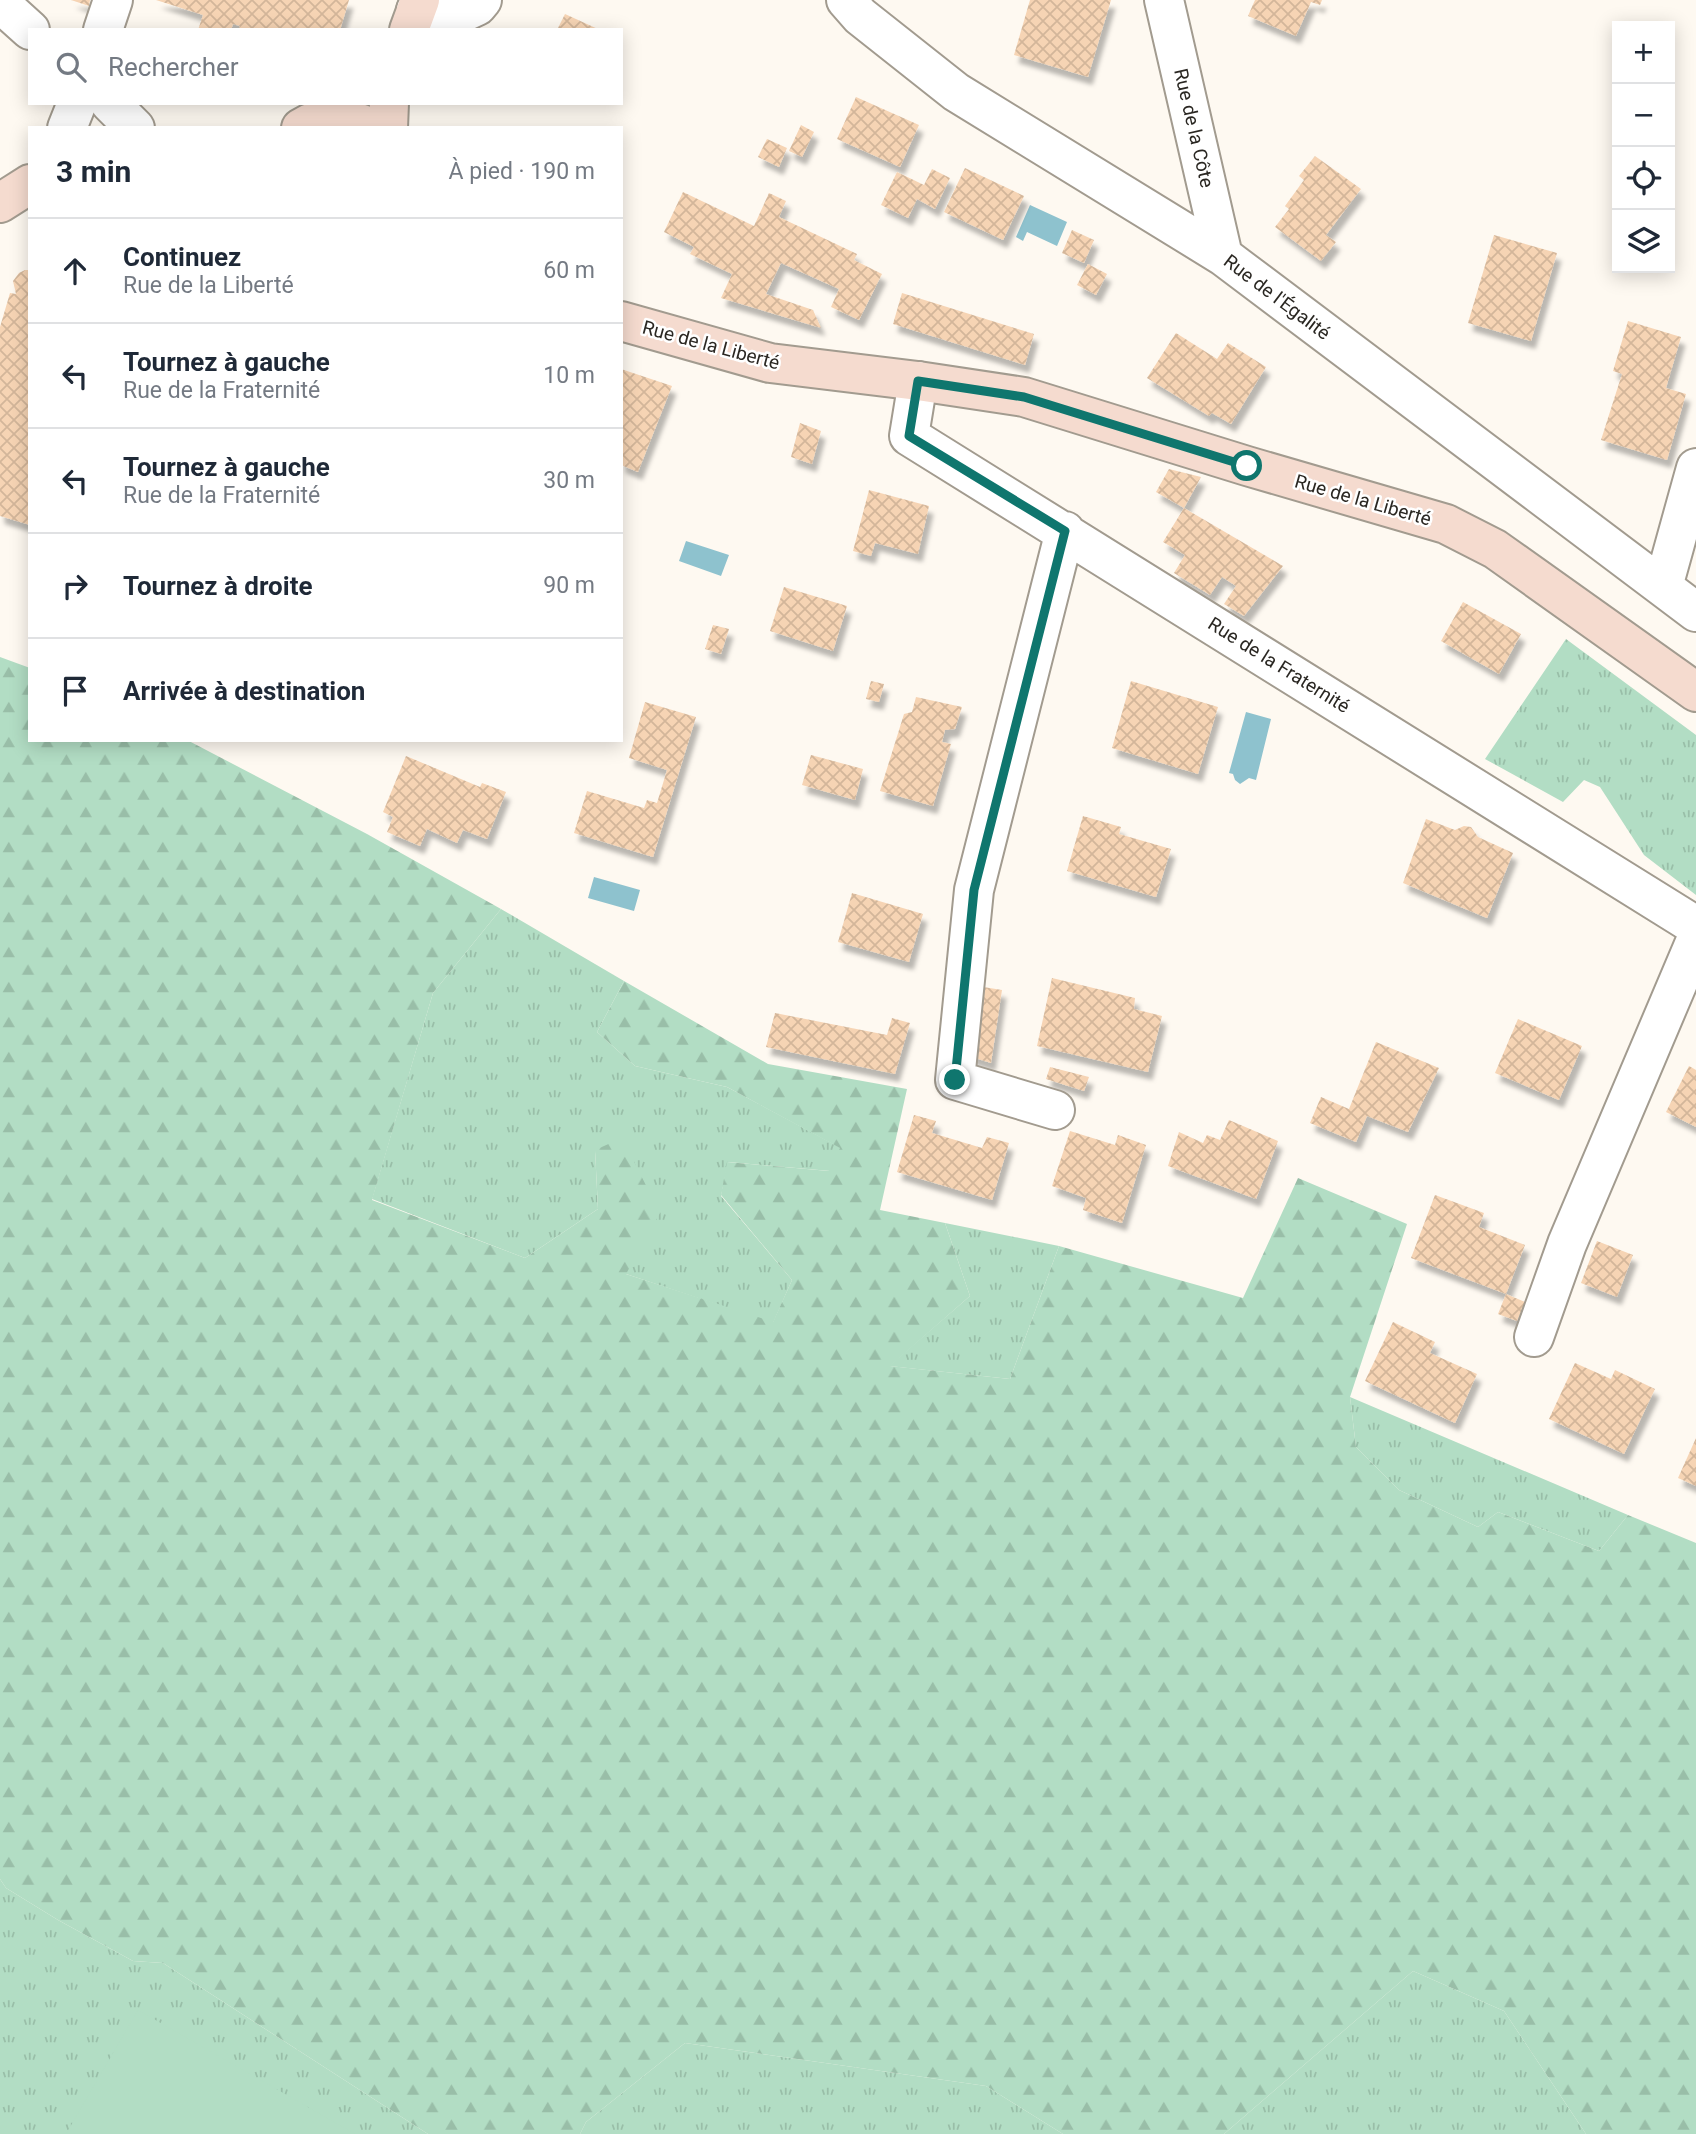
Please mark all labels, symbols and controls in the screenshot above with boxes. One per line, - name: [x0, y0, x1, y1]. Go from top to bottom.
- map controls: [1612, 21, 1675, 273]
- button: +: [1612, 21, 1675, 84]
- search box: [28, 28, 623, 105]
- icon: search: [52, 48, 90, 86]
- text: Rechercher: [108, 52, 239, 82]
- street label: Rue de la Côte: [1169, 66, 1219, 190]
- button: −: [1612, 84, 1675, 147]
- button: locate: [1612, 147, 1675, 210]
- text: 3 min: [56, 154, 131, 189]
- text: À pied · 190 m: [449, 158, 595, 185]
- button: layers: [1612, 210, 1675, 273]
- text: Continuez: [123, 242, 241, 272]
- street label: Rue de l'Égalité: [1219, 249, 1335, 345]
- icon: ahead: [56, 252, 94, 290]
- text: 60 m: [543, 257, 595, 284]
- text: Rue de la Liberté: [123, 272, 294, 299]
- street label: Rue de la Liberté: [640, 316, 782, 374]
- text: Tournez à gauche: [123, 347, 330, 377]
- icon: left: [56, 357, 94, 395]
- text: 10 m: [543, 362, 595, 389]
- text: Rue de la Fraternité: [123, 377, 320, 404]
- route start: [1231, 450, 1262, 481]
- text: Tournez à gauche: [123, 452, 330, 482]
- icon: left: [56, 462, 94, 500]
- text: 30 m: [543, 467, 595, 494]
- street label: Rue de la Liberté: [1292, 470, 1434, 530]
- text: Rue de la Fraternité: [123, 482, 320, 509]
- icon: right: [56, 567, 94, 605]
- text: Tournez à droite: [123, 571, 313, 601]
- text: 90 m: [543, 572, 595, 599]
- street label: Rue de la Fraternité: [1204, 612, 1354, 718]
- icon: arrive: [56, 672, 94, 710]
- text: Arrivée à destination: [123, 676, 365, 706]
- route end: [939, 1064, 970, 1095]

